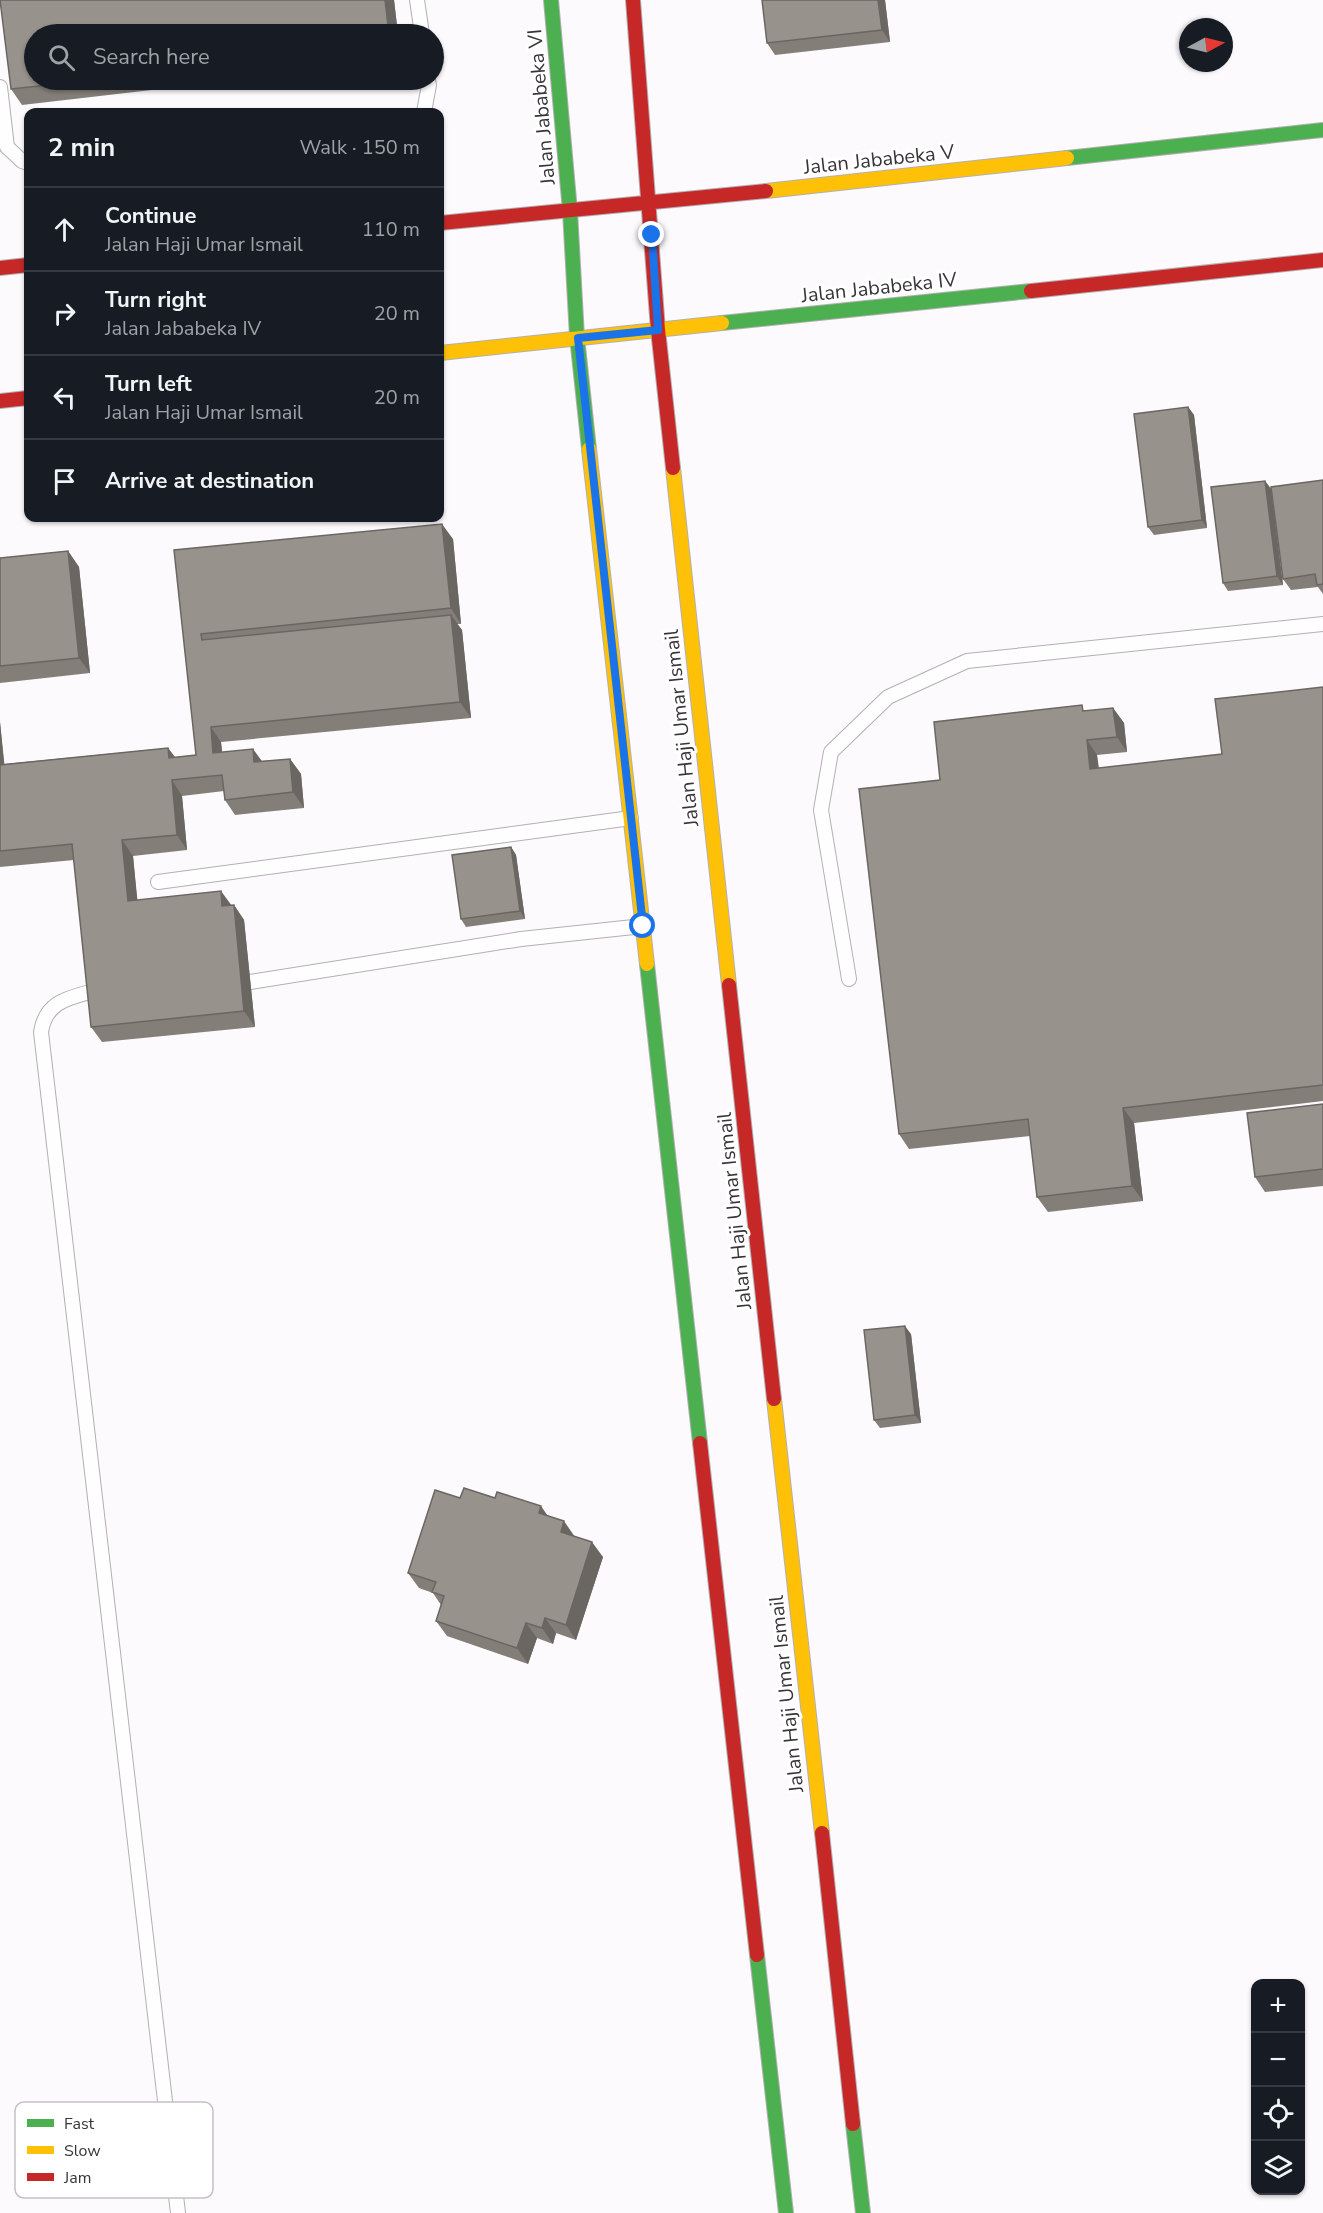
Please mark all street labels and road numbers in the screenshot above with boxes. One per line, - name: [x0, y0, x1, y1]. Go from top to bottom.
- street label: Jalan Jababeka VI: [521, 28, 562, 187]
- street label: Jalan Jababeka V: [801, 138, 956, 181]
- street label: Jalan Jababeka IV: [799, 266, 958, 309]
- street label: Jalan Haji Umar Ismail: [658, 628, 705, 829]
- street label: Jalan Haji Umar Ismail: [711, 1111, 758, 1312]
- street label: Jalan Haji Umar Ismail: [763, 1594, 810, 1795]

